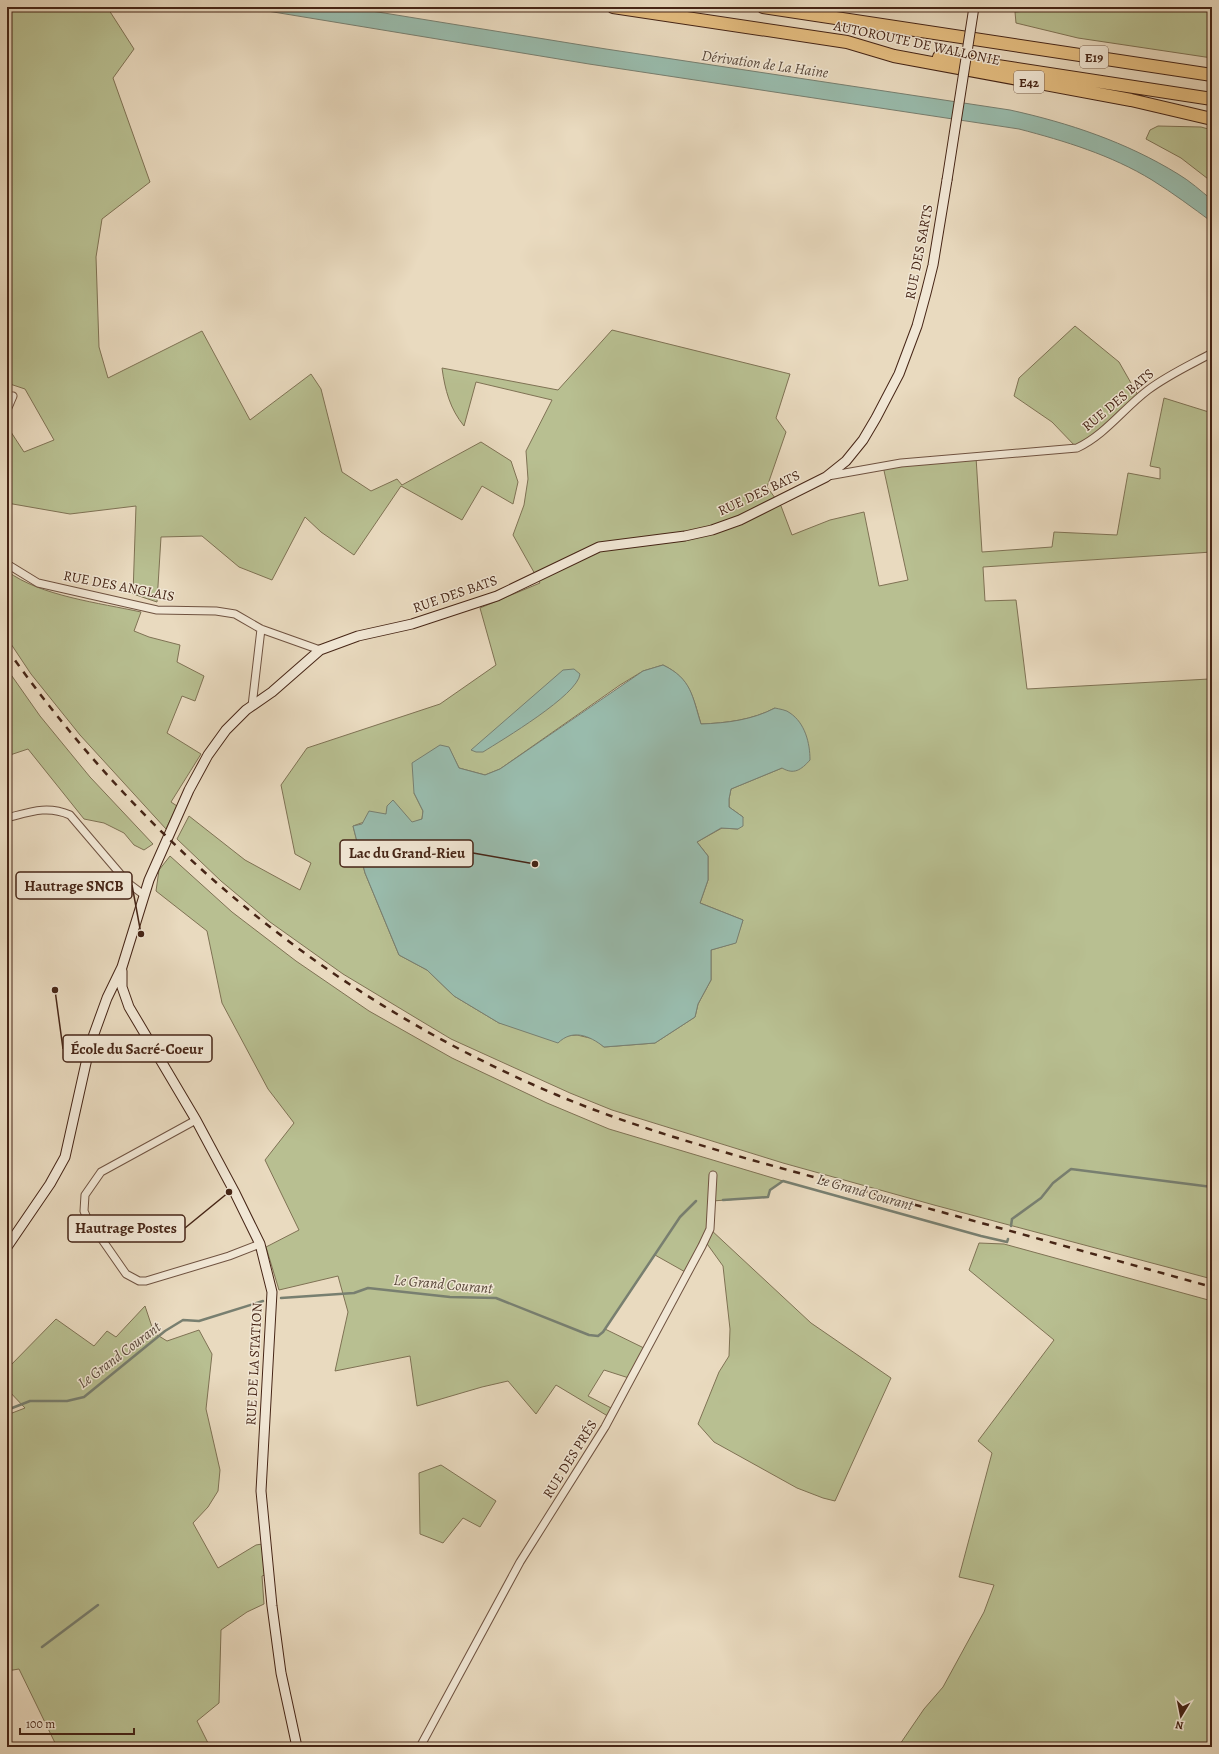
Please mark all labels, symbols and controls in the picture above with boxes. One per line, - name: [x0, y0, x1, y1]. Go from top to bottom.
- street label: AUTOROUTE DE WALLONIE: [831, 16, 1002, 70]
- water label: Dérivation de La Haine: [700, 45, 830, 83]
- road number: E19: [1080, 46, 1108, 68]
- road number: E42: [1014, 71, 1044, 93]
- street label: RUE DES SARTS: [900, 203, 938, 301]
- street label: RUE DES BATS: [1078, 364, 1158, 436]
- street label: RUE DES BATS: [715, 466, 803, 520]
- street label: RUE DES ANGLAIS: [62, 566, 176, 606]
- street label: RUE DES BATS: [410, 571, 500, 617]
- callout: Lac du Grand-Rieu: [340, 840, 473, 867]
- text: Lac du Grand-Rieu: [349, 843, 466, 863]
- callout: Hautrage SNCB: [16, 872, 132, 899]
- text: Hautrage SNCB: [24, 876, 124, 896]
- callout: École du Sacré-Coeur: [63, 1035, 212, 1062]
- text: École du Sacré-Coeur: [71, 1039, 203, 1059]
- water label: Le Grand Courant: [815, 1169, 916, 1215]
- callout: Hautrage Postes: [68, 1215, 185, 1242]
- text: Hautrage Postes: [75, 1218, 177, 1238]
- water label: Le Grand Courant: [393, 1270, 494, 1298]
- street label: RUE DE LA STATION: [241, 1302, 267, 1426]
- water label: Le Grand Courant: [73, 1317, 165, 1393]
- street label: RUE DES PRÉS: [538, 1416, 602, 1502]
- north arrow: [1161, 1696, 1201, 1736]
- scale bar: [20, 1710, 134, 1736]
- text: 100 m: [26, 1716, 55, 1732]
- text: N: [1174, 1717, 1185, 1733]

